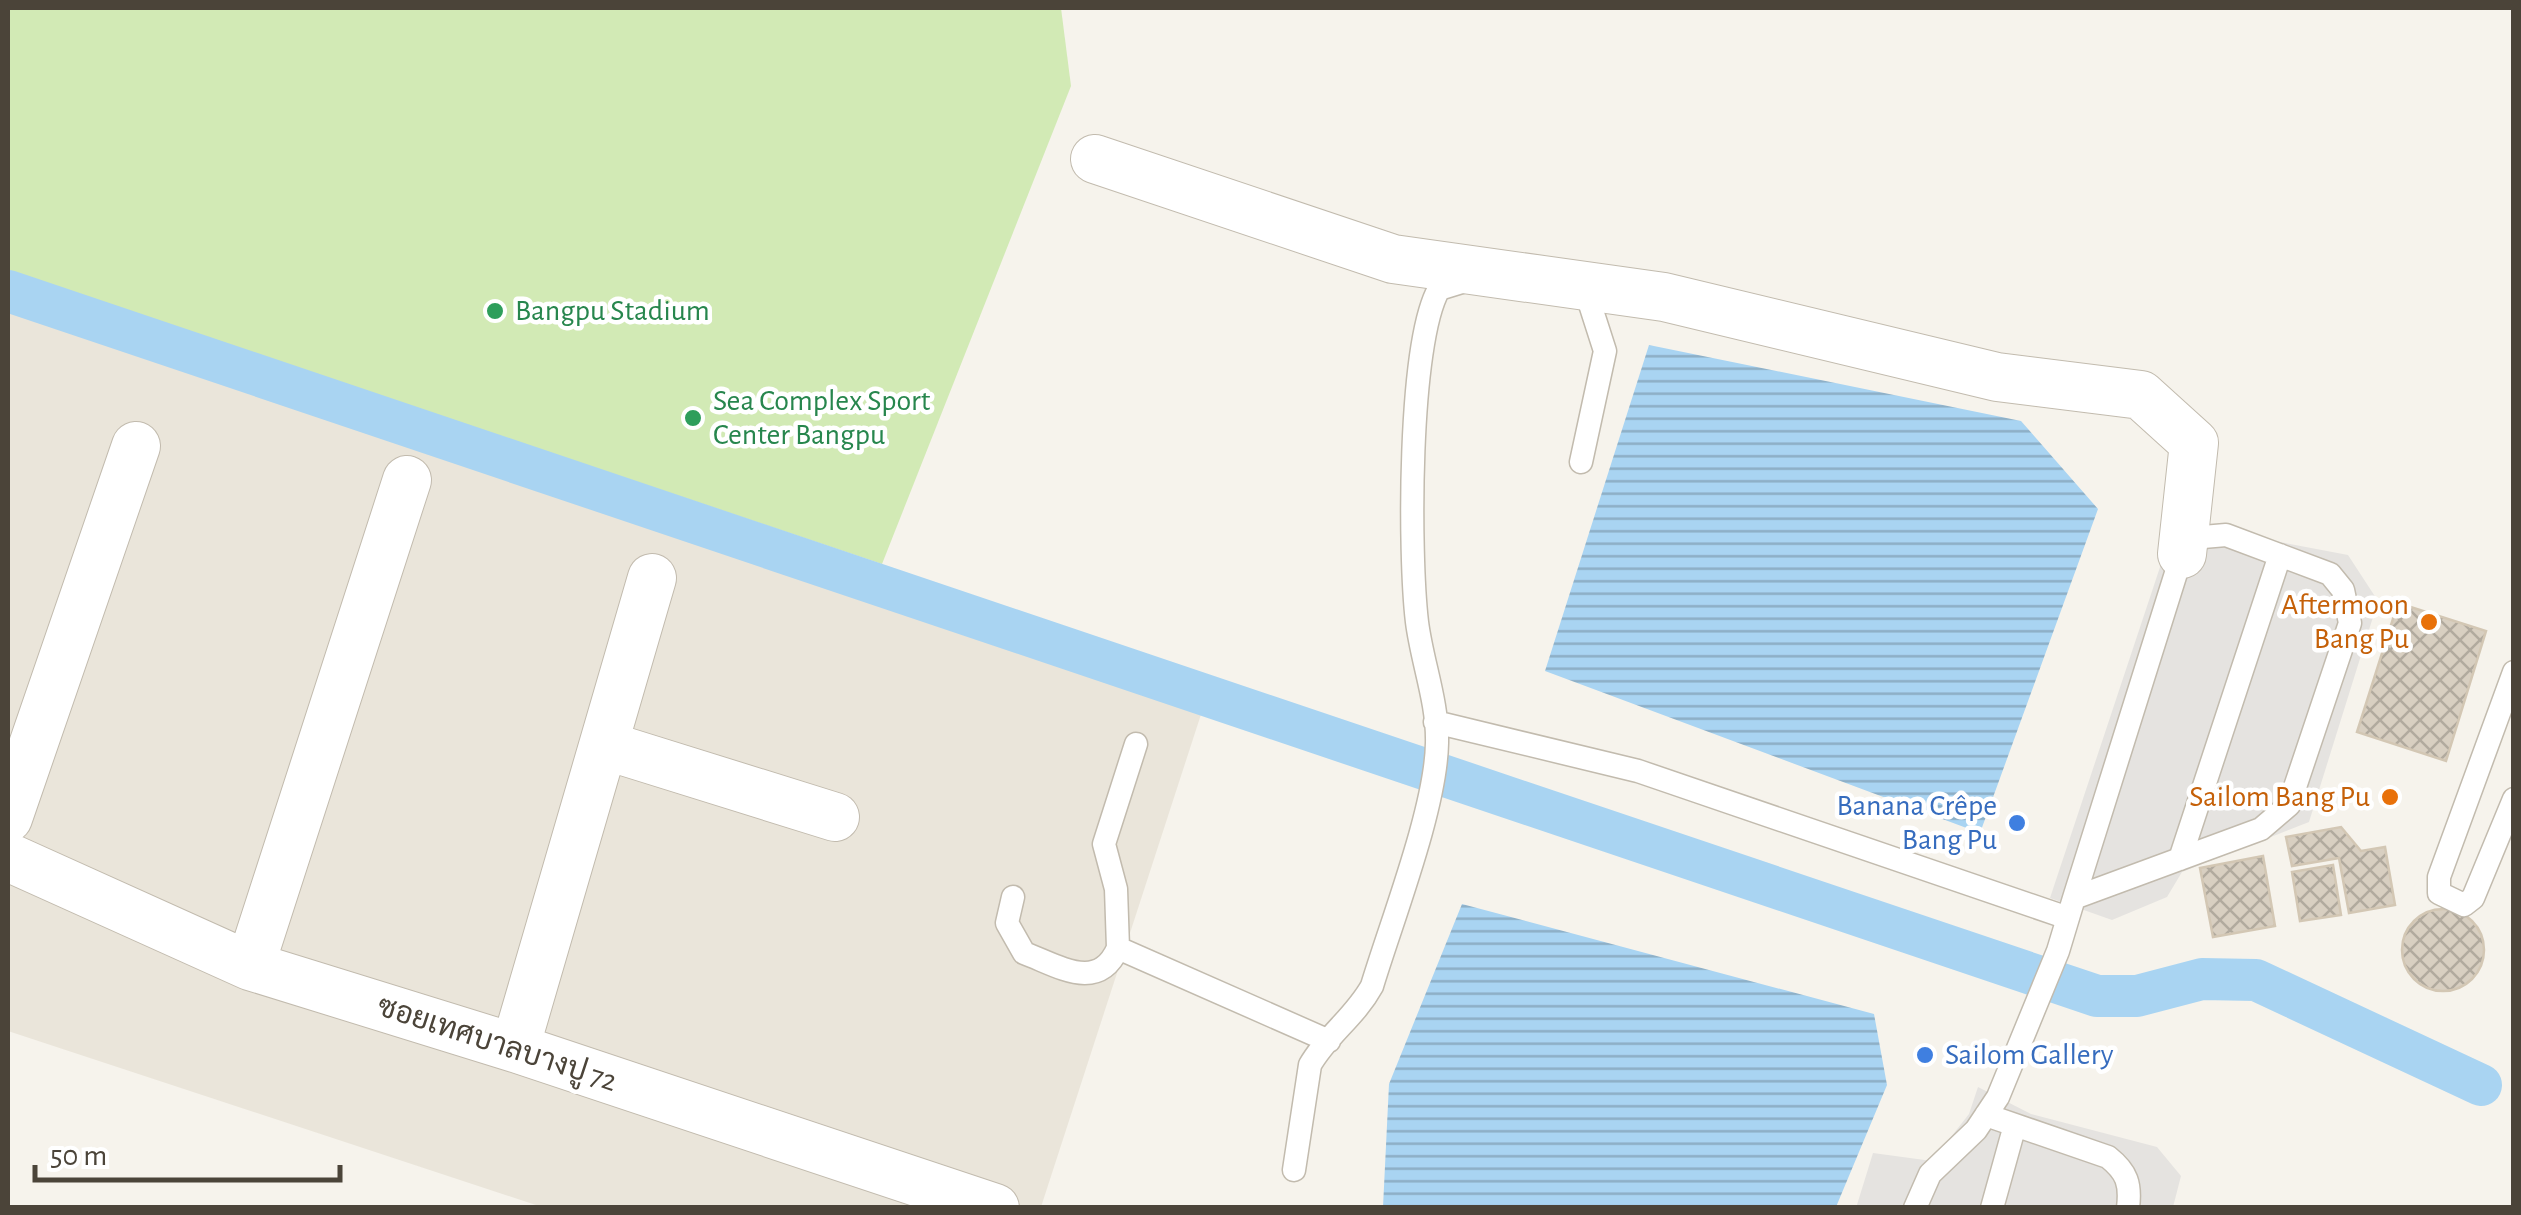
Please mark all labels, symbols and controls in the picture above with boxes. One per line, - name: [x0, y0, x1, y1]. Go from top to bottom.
- place label: Bangpu Stadium: [515, 296, 710, 326]
- marker: Bangpu Stadium: [484, 300, 506, 322]
- place label: Sea Complex Sport Center Bangpu: [713, 386, 931, 450]
- marker: Sea Complex Sport Center Bangpu: [682, 407, 704, 429]
- place label: Aftermoon Bang Pu: [2281, 590, 2409, 654]
- marker: Aftermoon Bang Pu: [2418, 611, 2440, 633]
- place label: Sailom Bang Pu: [2189, 782, 2370, 812]
- marker: Sailom Bang Pu: [2379, 786, 2401, 808]
- place label: Banana Crêpe Bang Pu: [1836, 791, 1997, 855]
- marker: Banana Crêpe Bang Pu: [2006, 812, 2028, 834]
- street label: ซอยเทศบาลบางปู 72: [372, 990, 621, 1101]
- place label: Sailom Gallery: [1945, 1040, 2114, 1070]
- marker: Sailom Gallery: [1914, 1044, 1936, 1066]
- scale bar: [35, 1120, 340, 1182]
- text: 50 m: [50, 1141, 107, 1171]

